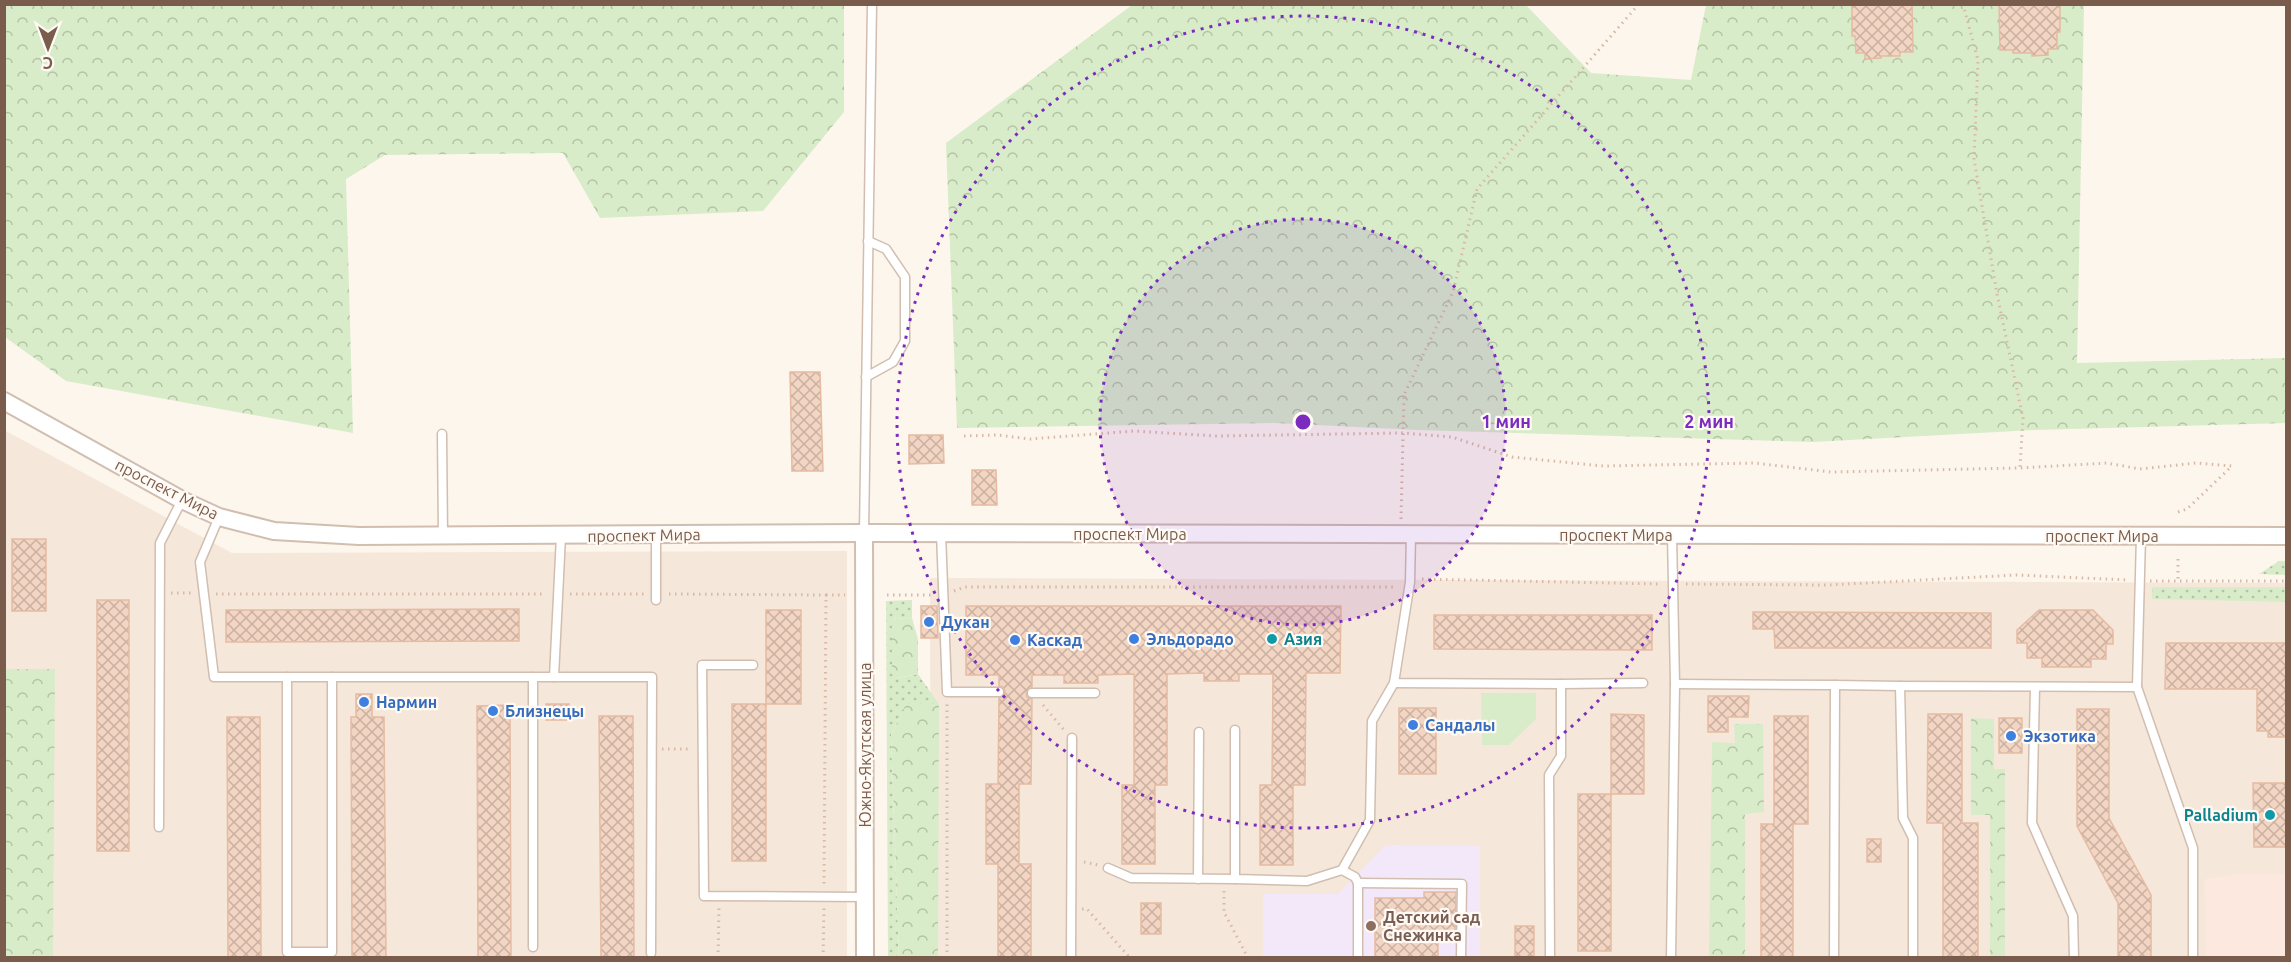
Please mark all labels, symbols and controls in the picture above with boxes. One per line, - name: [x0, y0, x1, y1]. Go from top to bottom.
- north arrow: [18, 18, 78, 78]
- text: С: [43, 54, 53, 72]
- text: 1 мин: [1481, 411, 1531, 431]
- text: 2 мин: [1684, 411, 1734, 431]
- centre of rings: [1293, 412, 1313, 432]
- street label: проспект Мира: [112, 455, 222, 523]
- street label: проспект Мира: [587, 525, 701, 545]
- street label: проспект Мира: [1073, 525, 1187, 543]
- street label: проспект Мира: [1559, 526, 1673, 544]
- street label: проспект Мира: [2045, 527, 2159, 545]
- place label: Дукан: [941, 613, 990, 631]
- marker: Дукан: [922, 615, 936, 629]
- place label: Эльдорадо: [1146, 630, 1234, 648]
- place label: Азия: [1284, 630, 1322, 648]
- place label: Каскад: [1027, 631, 1083, 649]
- marker: Эльдорадо: [1127, 632, 1141, 646]
- marker: Азия: [1265, 632, 1279, 646]
- marker: Каскад: [1008, 633, 1022, 647]
- street label: Южно-Якутская улица: [856, 662, 874, 828]
- place label: Нармин: [376, 693, 437, 711]
- marker: Нармин: [357, 695, 371, 709]
- place label: Близнецы: [505, 702, 584, 720]
- marker: Близнецы: [486, 704, 500, 718]
- place label: Сандалы: [1425, 716, 1495, 734]
- marker: Сандалы: [1406, 718, 1420, 732]
- place label: Экзотика: [2023, 727, 2096, 745]
- marker: Экзотика: [2004, 729, 2018, 743]
- place label: Palladium: [2184, 806, 2258, 824]
- marker: Palladium: [2263, 808, 2277, 822]
- place label: Детский сад Снежинка: [1383, 908, 1481, 944]
- marker: Детский сад Снежинка: [1364, 919, 1378, 933]

